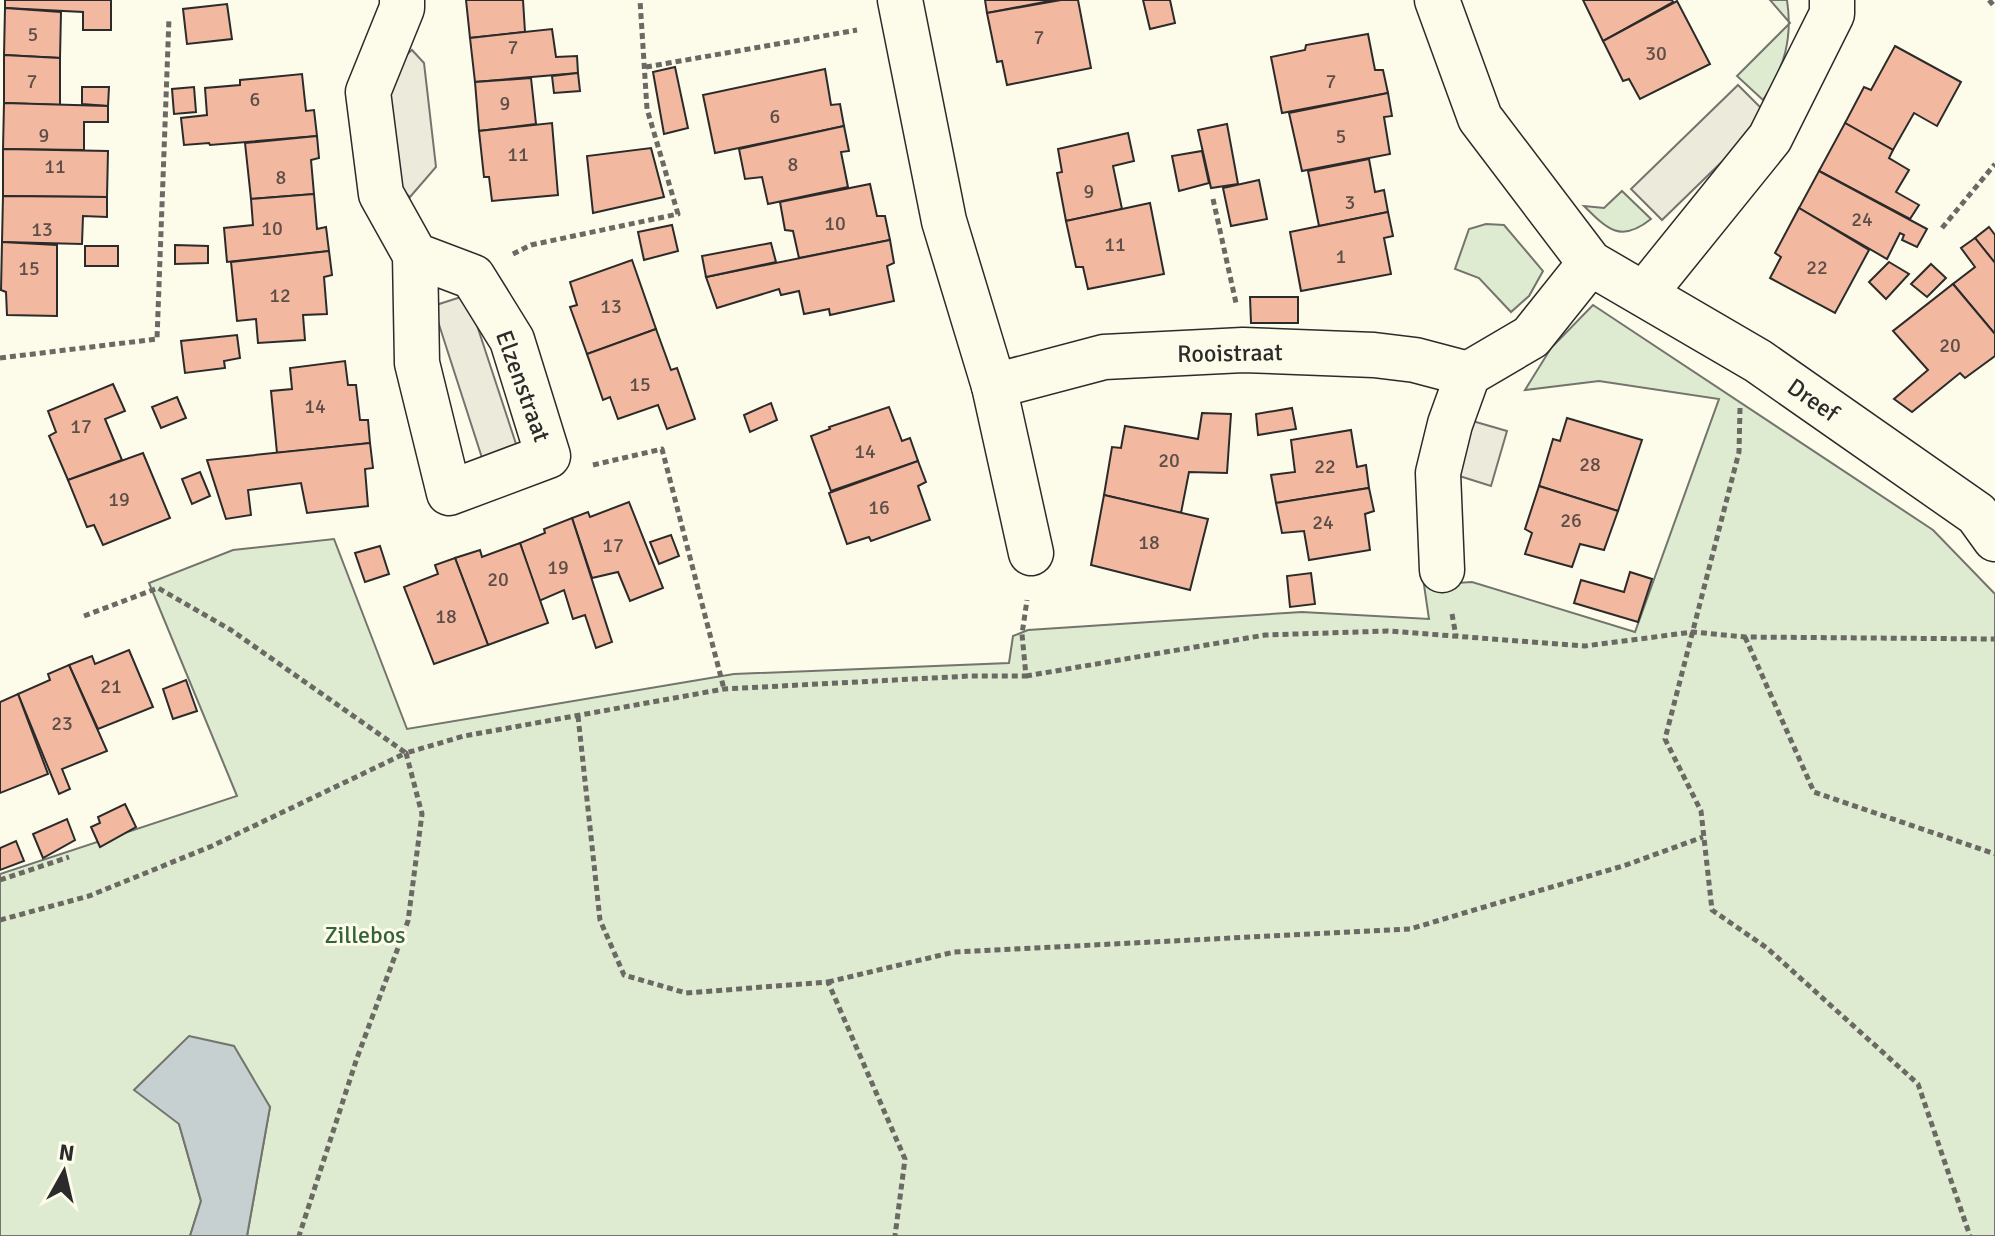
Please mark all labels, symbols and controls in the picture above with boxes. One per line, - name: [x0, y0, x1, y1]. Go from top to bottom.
- house number: 5: [28, 22, 38, 47]
- house number: 7: [1034, 25, 1044, 50]
- house number: 7: [508, 35, 518, 60]
- house number: 30: [1645, 41, 1667, 66]
- house number: 7: [27, 69, 37, 94]
- house number: 7: [1326, 69, 1336, 94]
- house number: 6: [250, 87, 260, 112]
- house number: 9: [500, 91, 510, 116]
- house number: 6: [770, 104, 780, 129]
- house number: 9: [39, 123, 49, 148]
- house number: 5: [1336, 124, 1346, 149]
- house number: 11: [507, 142, 529, 167]
- house number: 8: [788, 152, 798, 177]
- house number: 11: [44, 154, 66, 179]
- house number: 8: [276, 165, 286, 190]
- house number: 9: [1084, 179, 1094, 204]
- house number: 3: [1345, 190, 1355, 215]
- house number: 24: [1851, 207, 1873, 232]
- house number: 10: [824, 211, 846, 236]
- house number: 10: [261, 216, 283, 241]
- house number: 13: [31, 217, 53, 242]
- house number: 11: [1104, 232, 1126, 257]
- house number: 1: [1336, 244, 1346, 269]
- house number: 22: [1806, 255, 1828, 280]
- house number: 15: [18, 256, 40, 281]
- house number: 12: [269, 283, 291, 308]
- house number: 13: [600, 294, 622, 319]
- street label: Elzenstraat: [489, 326, 557, 446]
- house number: 20: [1939, 333, 1961, 358]
- street label: Rooistraat: [1177, 337, 1283, 369]
- house number: 15: [629, 372, 651, 397]
- street label: Dreef: [1781, 372, 1845, 429]
- house number: 14: [304, 394, 326, 419]
- house number: 17: [70, 414, 92, 439]
- house number: 14: [854, 439, 876, 464]
- house number: 20: [1158, 448, 1180, 473]
- house number: 28: [1579, 452, 1601, 477]
- house number: 22: [1314, 454, 1336, 479]
- house number: 19: [108, 487, 130, 512]
- house number: 16: [868, 495, 890, 520]
- house number: 26: [1560, 508, 1582, 533]
- house number: 24: [1312, 510, 1334, 535]
- house number: 18: [1138, 530, 1160, 555]
- house number: 17: [602, 533, 624, 558]
- house number: 19: [547, 555, 569, 580]
- house number: 20: [487, 567, 509, 592]
- house number: 18: [435, 604, 457, 629]
- house number: 21: [100, 674, 122, 699]
- house number: 23: [51, 711, 73, 736]
- park label: Zillebos: [324, 920, 406, 950]
- north arrow: [24, 1132, 104, 1212]
- text: N: [57, 1138, 76, 1167]

